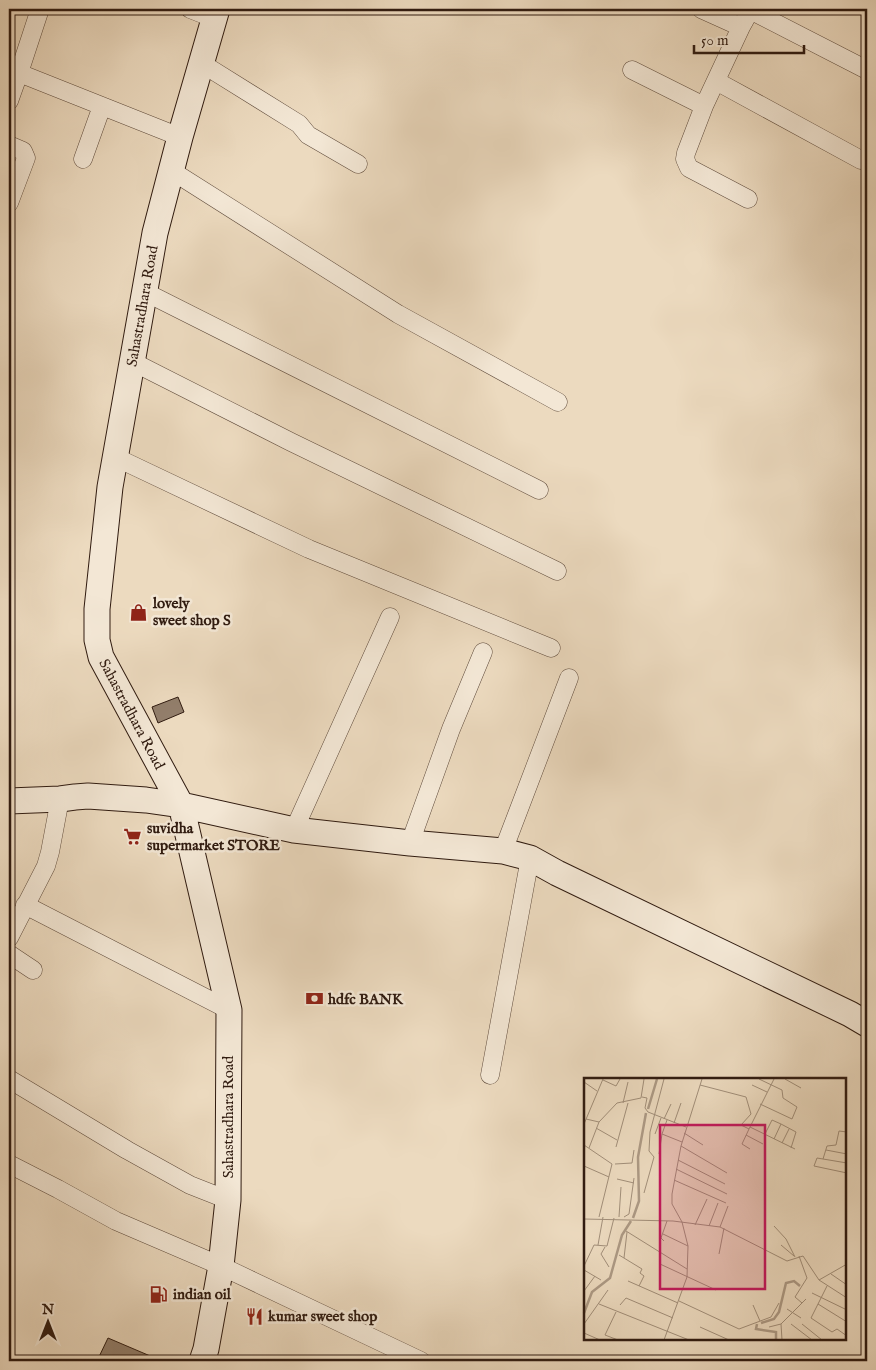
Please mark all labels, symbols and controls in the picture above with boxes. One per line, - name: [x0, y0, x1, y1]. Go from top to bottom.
- scale bar: [694, 22, 804, 54]
- text: 50 m: [701, 31, 729, 50]
- street label: Sahastradhara Road: [122, 243, 163, 368]
- place label: lovely sweet shop S: [152, 594, 231, 630]
- shop icon: lovely sweet shop S: [129, 602, 149, 622]
- street label: Sahastradhara Road: [94, 656, 169, 774]
- place label: suvidha supermarket STORE: [147, 819, 281, 855]
- supermarket icon: suvidha supermarket STORE: [123, 827, 143, 847]
- bank icon: hdfc BANK: [304, 989, 324, 1009]
- place label: hdfc BANK: [327, 990, 404, 1009]
- street label: Sahastradhara Road: [219, 1055, 238, 1178]
- inset map: [584, 1078, 846, 1340]
- fuel station icon: indian oil: [149, 1284, 169, 1304]
- place label: indian oil: [173, 1285, 232, 1304]
- north arrow: [22, 1298, 72, 1348]
- text: N: [41, 1301, 54, 1319]
- restaurant icon: kumar sweet shop: [244, 1306, 264, 1326]
- place label: kumar sweet shop: [267, 1307, 377, 1326]

